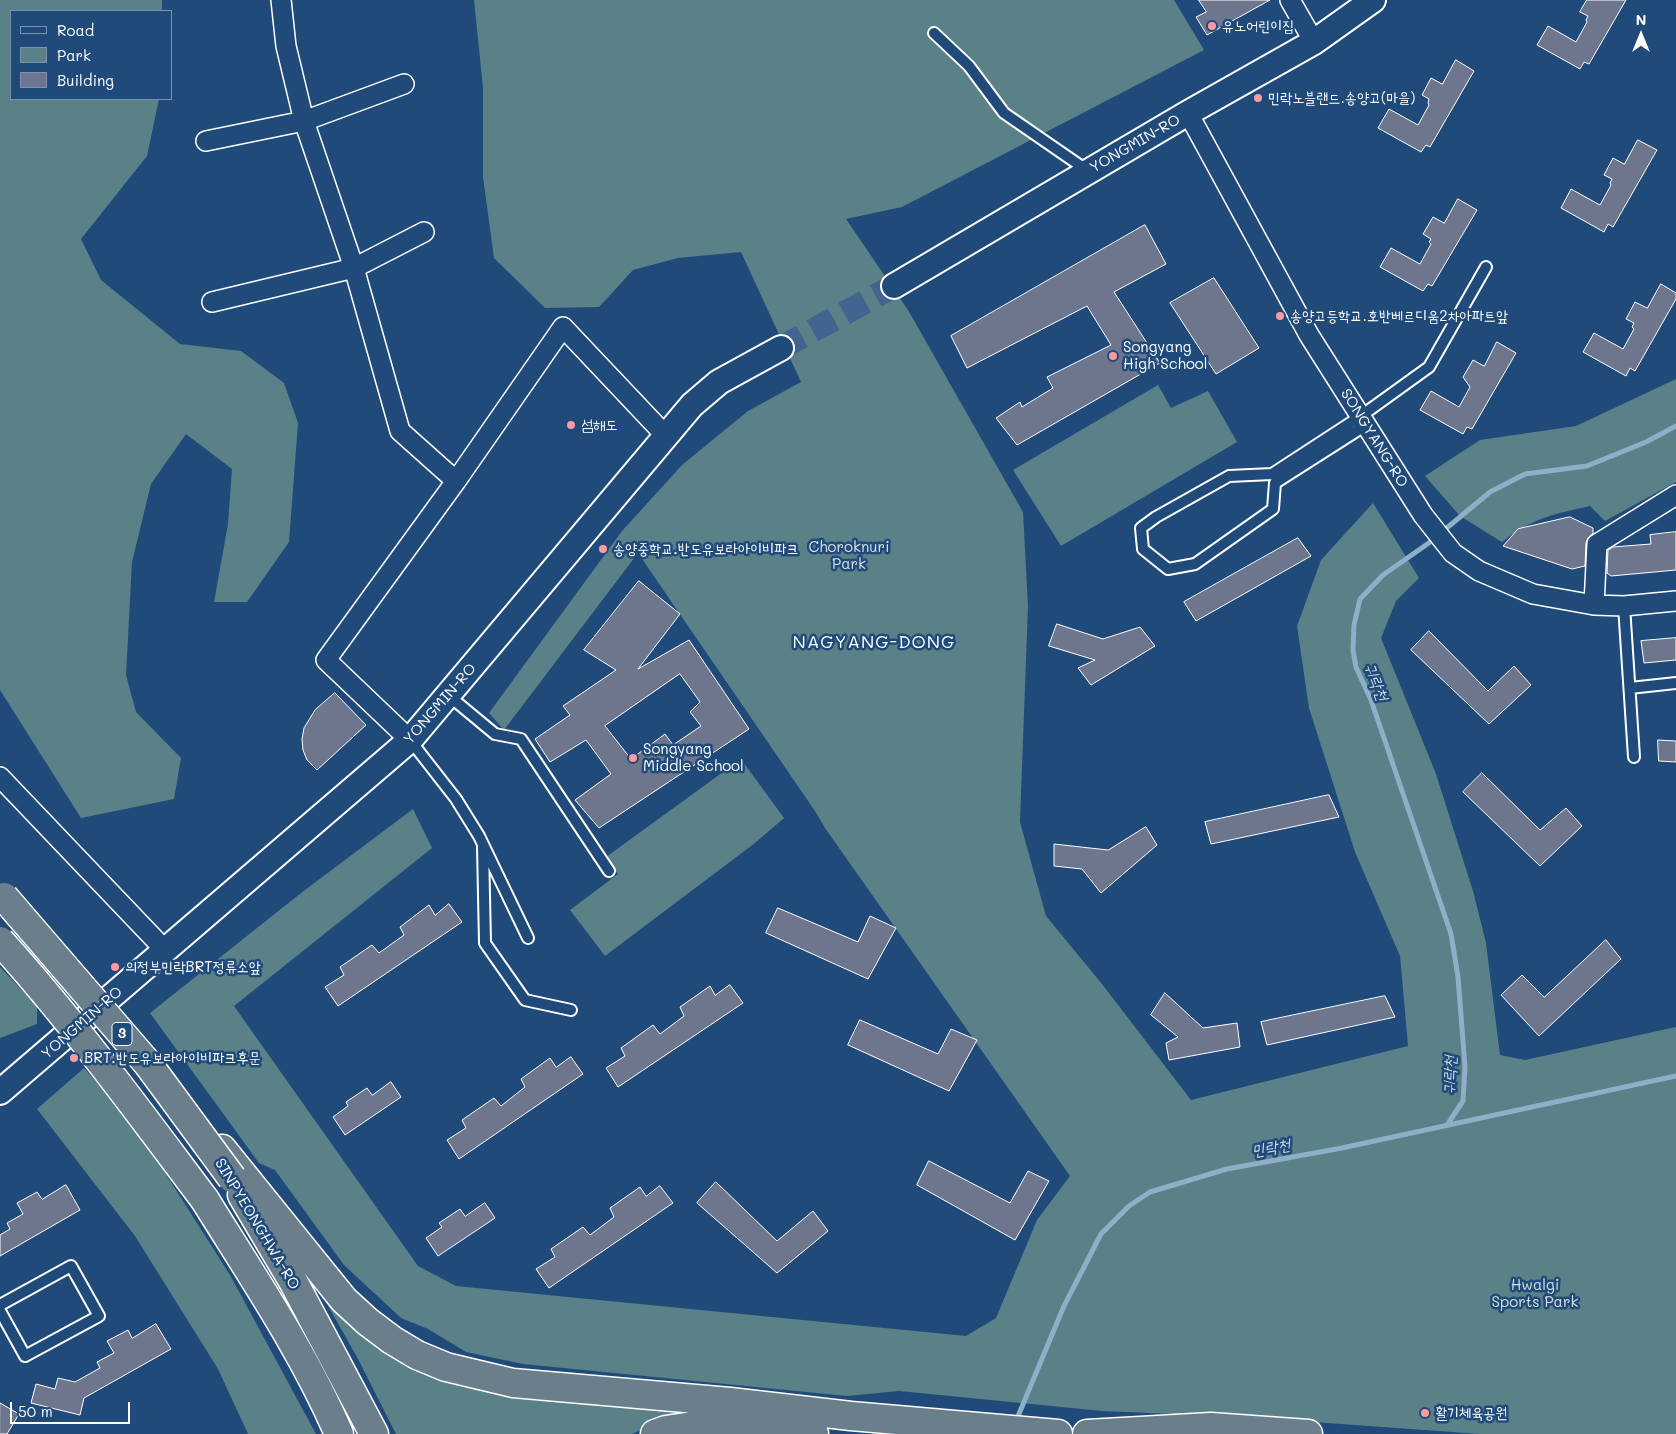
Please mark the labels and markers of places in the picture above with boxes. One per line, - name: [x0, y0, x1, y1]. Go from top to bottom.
- place label: 유노어린이집: [1222, 17, 1294, 35]
- marker: 유노어린이집: [1206, 20, 1218, 32]
- place label: 민락노블랜드.송양고(마을): [1268, 89, 1415, 107]
- marker: 민락노블랜드.송양고(마을): [1252, 92, 1264, 104]
- place label: 송양고등학교.호반베르디움2차아파트앞: [1290, 307, 1508, 325]
- marker: 송양고등학교.호반베르디움2차아파트앞: [1274, 310, 1286, 322]
- place label: Songyang High School: [1123, 338, 1208, 373]
- marker: Songyang High School: [1107, 350, 1119, 362]
- place label: 섬해도: [581, 416, 617, 434]
- marker: 섬해도: [565, 419, 577, 431]
- place label: 송양중학교.반도유보라아이비파크: [613, 540, 798, 558]
- marker: 송양중학교.반도유보라아이비파크: [597, 543, 609, 555]
- place label: Songyang Middle School: [643, 740, 744, 775]
- marker: Songyang Middle School: [627, 752, 639, 764]
- place label: 의정부민락BRT정류소앞: [125, 958, 261, 976]
- marker: 의정부민락BRT정류소앞: [109, 961, 121, 973]
- place label: BRT.반도유보라아이비파크후문: [84, 1049, 261, 1067]
- marker: BRT.반도유보라아이비파크후문: [68, 1052, 80, 1064]
- place label: 활기체육공원: [1435, 1404, 1507, 1422]
- marker: 활기체육공원: [1419, 1407, 1431, 1419]

